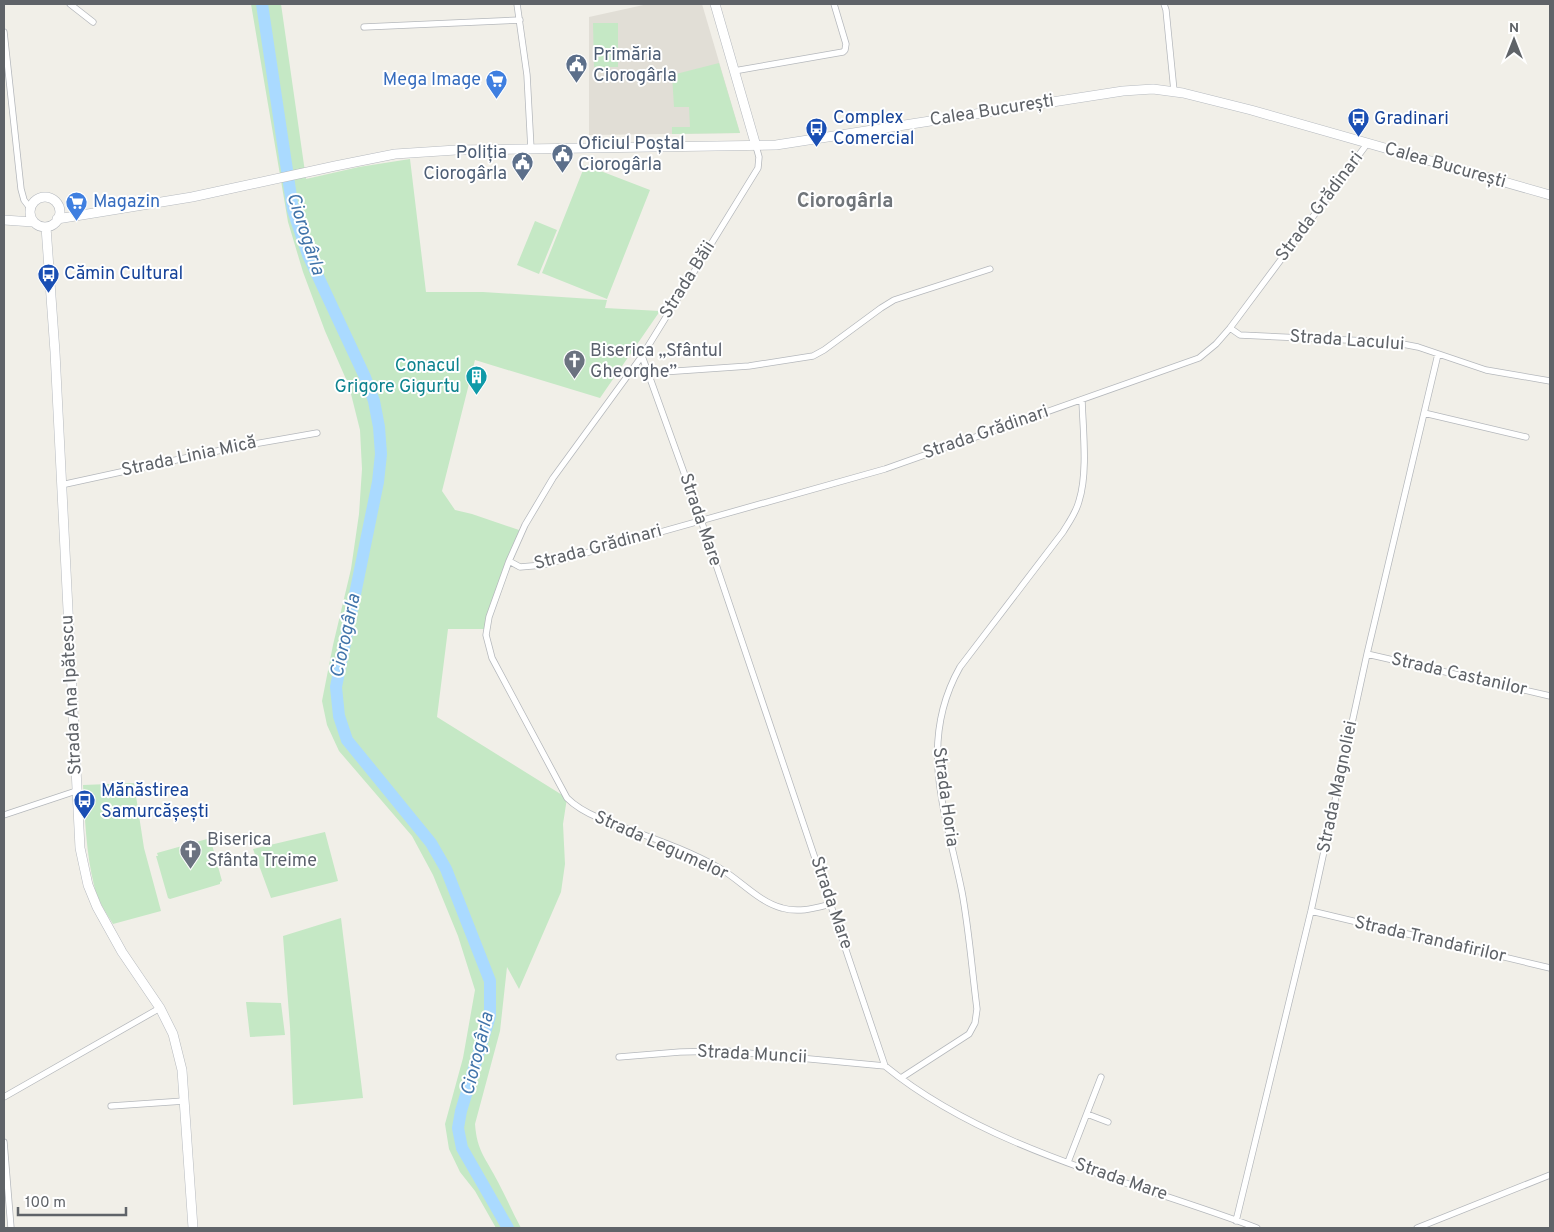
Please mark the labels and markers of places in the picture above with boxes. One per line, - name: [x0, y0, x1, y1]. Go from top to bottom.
- place label: Primăria Ciorogârla: [593, 44, 677, 88]
- public building icon: Primăria Ciorogârla: [565, 53, 589, 84]
- supermarket icon: Mega Image: [485, 68, 509, 99]
- place label: Mega Image: [383, 69, 481, 92]
- place label: Complex Comercial: [833, 107, 914, 151]
- bus stop icon: Gradinari: [1346, 107, 1370, 138]
- place label: Gradinari: [1374, 108, 1449, 131]
- bus stop icon: Complex Comercial: [805, 116, 829, 147]
- place label: Oficiul Poștal Ciorogârla: [578, 133, 685, 177]
- place label: Poliția Ciorogârla: [423, 142, 507, 186]
- public building icon: Oficiul Poștal Ciorogârla: [550, 142, 574, 173]
- public building icon: Poliția Ciorogârla: [511, 151, 535, 182]
- supermarket icon: Magazin: [65, 190, 89, 221]
- place label: Magazin: [93, 191, 160, 214]
- bus stop icon: Cămin Cultural: [36, 262, 60, 293]
- place label: Cămin Cultural: [64, 263, 183, 286]
- place label: Biserica „Sfântul Gheorghe”: [590, 340, 723, 384]
- church icon: Biserica „Sfântul Gheorghe”: [562, 349, 586, 380]
- place label: Conacul Grigore Gigurtu: [335, 355, 460, 399]
- building icon: Conacul Grigore Gigurtu: [464, 364, 488, 395]
- place label: Mănăstirea Samurcășești: [101, 780, 209, 824]
- bus stop icon: Mănăstirea Samurcășești: [73, 789, 97, 820]
- place label: Biserica Sfânta Treime: [207, 829, 317, 873]
- church icon: Biserica Sfânta Treime: [179, 838, 203, 869]

